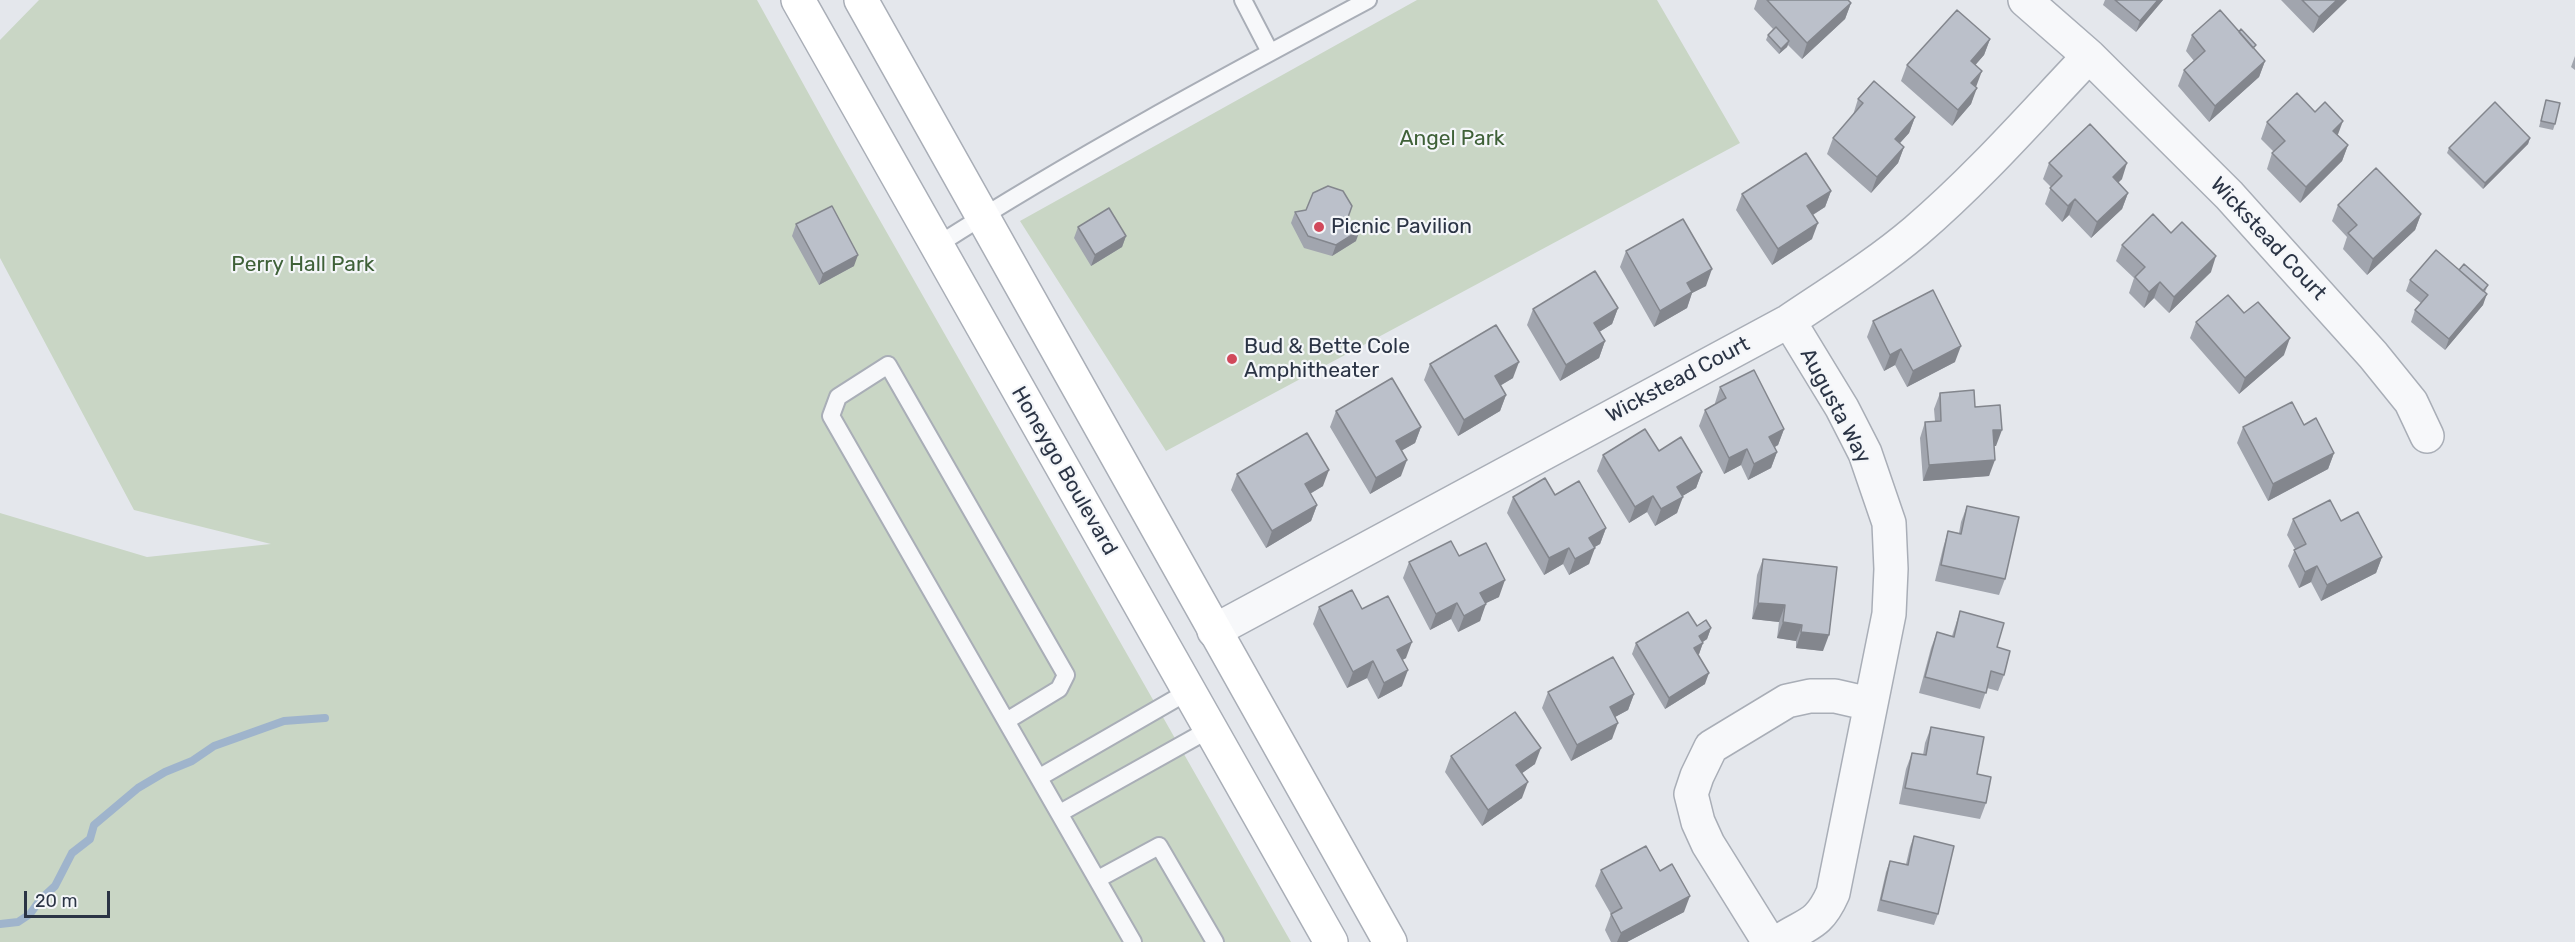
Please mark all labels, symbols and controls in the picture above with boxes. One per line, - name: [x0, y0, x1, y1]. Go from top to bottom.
- park label: Angel Park: [1399, 126, 1505, 152]
- street label: Wickstead Court: [2205, 172, 2331, 306]
- place label: Picnic Pavilion: [1331, 214, 1472, 240]
- marker: Picnic Pavilion: [1312, 220, 1326, 234]
- park label: Perry Hall Park: [231, 252, 375, 278]
- street label: Wickstead Court: [1602, 332, 1754, 428]
- place label: Bud & Bette Cole Amphitheater: [1244, 334, 1410, 384]
- street label: Augusta Way: [1794, 344, 1876, 468]
- marker: Bud & Bette Cole Amphitheater: [1225, 352, 1239, 366]
- street label: Honeygo Boulevard: [1005, 382, 1123, 560]
- scale bar: [27, 879, 112, 917]
- text: 20 m: [35, 890, 77, 912]

